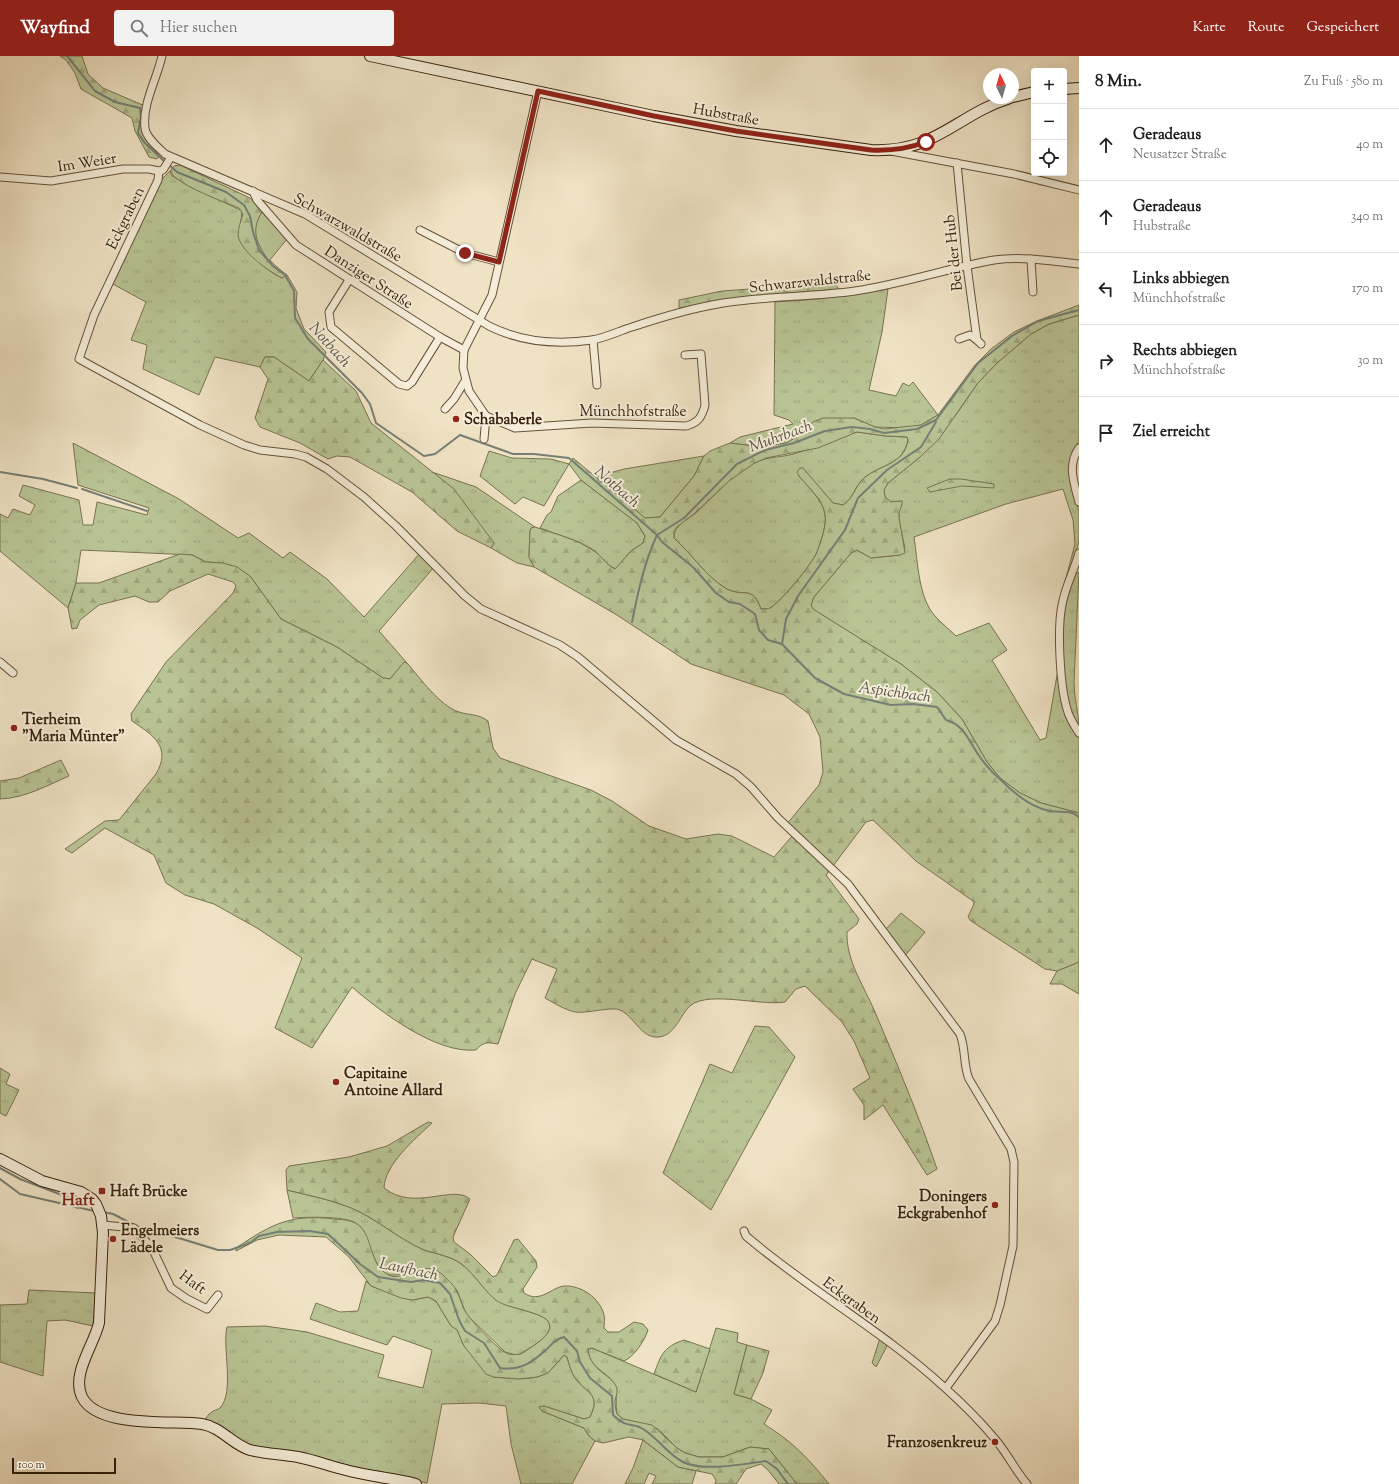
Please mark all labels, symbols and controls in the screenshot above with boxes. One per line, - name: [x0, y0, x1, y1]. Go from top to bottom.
- search box: [114, 10, 394, 46]
- text: Wayfind: [20, 15, 90, 42]
- icon: search: [128, 17, 150, 39]
- text: Hier suchen: [160, 18, 238, 39]
- text: Karte: [1193, 18, 1226, 38]
- text: Route: [1248, 18, 1284, 38]
- text: Gespeichert: [1306, 18, 1379, 38]
- north arrow: [983, 68, 1019, 104]
- map controls: [1031, 68, 1067, 176]
- button: +: [1031, 68, 1067, 104]
- text: 8 Min.: [1095, 70, 1142, 94]
- text: Zu Fuß · 580 m: [1304, 73, 1383, 91]
- street label: Hubstraße: [691, 99, 761, 132]
- button: −: [1031, 104, 1067, 140]
- text: Geradeaus: [1133, 125, 1201, 146]
- route start: [917, 133, 935, 151]
- icon: ahead: [1095, 134, 1117, 156]
- text: 40 m: [1356, 136, 1383, 154]
- button: locate: [1031, 140, 1067, 176]
- text: Neusatzer Straße: [1133, 146, 1227, 164]
- street label: Im Weier: [56, 148, 119, 179]
- street label: Eckgraben: [102, 184, 151, 254]
- street label: Schwarzwaldstraße: [289, 189, 406, 268]
- text: Geradeaus: [1133, 197, 1201, 218]
- icon: ahead: [1095, 206, 1117, 228]
- text: 340 m: [1351, 208, 1383, 226]
- street label: Bei der Hub: [940, 214, 969, 292]
- text: Hubstraße: [1133, 218, 1191, 236]
- street label: Danziger Straße: [320, 242, 417, 315]
- route end: [456, 244, 474, 262]
- street label: Schwarzwaldstraße: [748, 266, 872, 299]
- text: Links abbiegen: [1133, 269, 1230, 290]
- icon: left: [1095, 278, 1117, 300]
- text: 170 m: [1352, 280, 1383, 298]
- text: Münchhofstraße: [1133, 290, 1226, 308]
- water label: Notbach: [303, 318, 356, 374]
- text: Rechts abbiegen: [1133, 341, 1237, 362]
- icon: right: [1095, 350, 1117, 372]
- text: 30 m: [1357, 352, 1383, 370]
- text: Münchhofstraße: [1133, 362, 1226, 380]
- street label: Münchhofstraße: [580, 402, 686, 423]
- place label: Schababerle: [464, 410, 542, 431]
- marker: Schababerle: [451, 414, 461, 424]
- water label: Muhrbach: [746, 415, 816, 459]
- icon: arrive: [1095, 422, 1117, 444]
- text: Ziel erreicht: [1133, 422, 1210, 443]
- water label: Notbach: [588, 462, 644, 514]
- water label: Aspichbach: [857, 677, 933, 710]
- place label: Tierheim "Maria Münter": [22, 710, 125, 748]
- marker: Tierheim "Maria Münter": [9, 723, 19, 733]
- place label: Capitaine Antoine Allard: [344, 1064, 443, 1102]
- marker: Capitaine Antoine Allard: [331, 1077, 341, 1087]
- place label: Haft Brücke: [110, 1182, 188, 1203]
- marker: Haft Brücke: [97, 1186, 107, 1196]
- place label: Doningers Eckgrabenhof: [898, 1187, 989, 1225]
- district label: Haft: [62, 1189, 95, 1213]
- marker: Doningers Eckgrabenhof: [990, 1200, 1000, 1210]
- place label: Engelmeiers Lädele: [121, 1221, 199, 1259]
- marker: Engelmeiers Lädele: [108, 1234, 118, 1244]
- water label: Laufbach: [377, 1253, 440, 1288]
- street label: Haft: [174, 1266, 210, 1300]
- street label: Eckgraben: [818, 1273, 885, 1330]
- place label: Franzosenkreuz: [887, 1433, 987, 1454]
- marker: Franzosenkreuz: [990, 1437, 1000, 1447]
- scale bar: [12, 1456, 116, 1475]
- text: 100 m: [18, 1457, 45, 1473]

